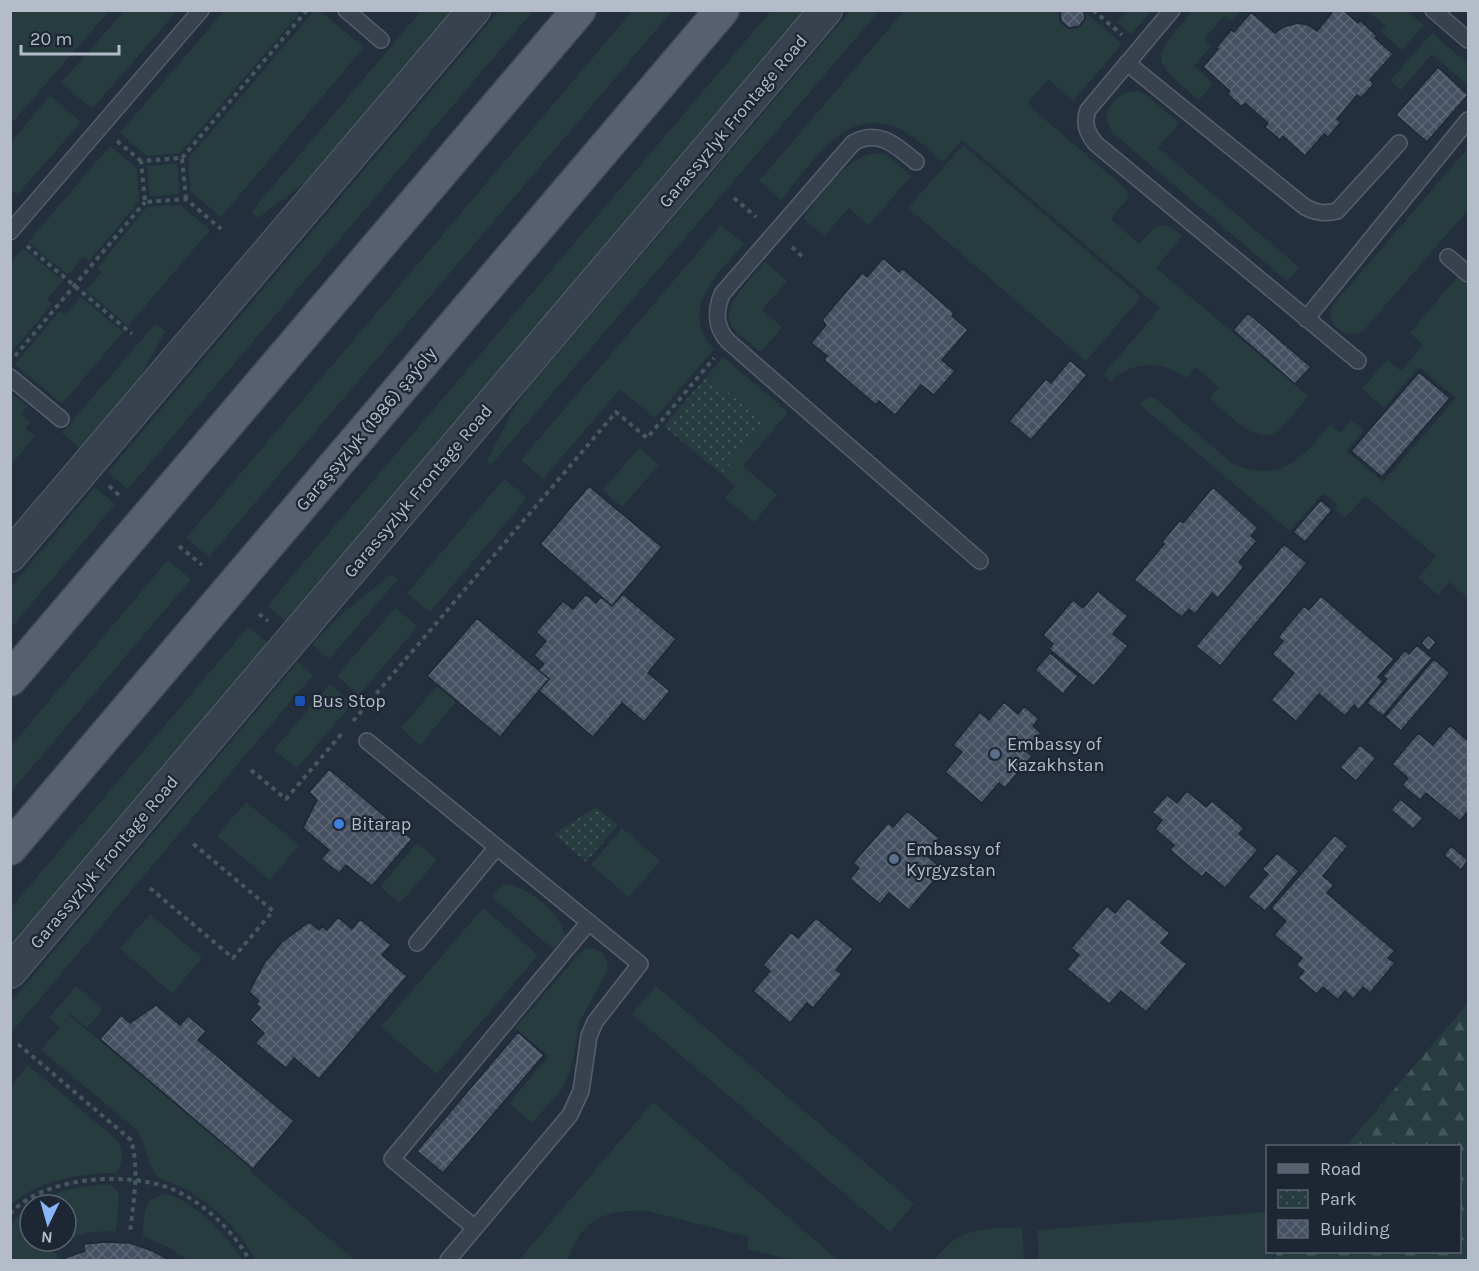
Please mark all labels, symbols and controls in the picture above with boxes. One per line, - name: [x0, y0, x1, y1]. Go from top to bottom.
- scale bar: [21, 18, 118, 56]
- text: 20 m: [30, 28, 72, 50]
- street label: Garassyzlyk Frontage Road: [654, 30, 812, 212]
- street label: Garaşsyzlyk (1986) şaýoly: [291, 342, 441, 515]
- street label: Garassyzlyk Frontage Road: [339, 400, 497, 582]
- place label: Bus Stop: [312, 690, 386, 712]
- marker: Bus Stop: [293, 694, 307, 708]
- place label: Embassy of Kazakhstan: [1007, 733, 1104, 776]
- marker: Embassy of Kazakhstan: [988, 747, 1002, 761]
- street label: Garassyzlyk Frontage Road: [25, 771, 183, 953]
- place label: Bitarap: [351, 813, 411, 835]
- marker: Bitarap: [332, 817, 346, 831]
- place label: Embassy of Kyrgyzstan: [906, 838, 1002, 881]
- marker: Embassy of Kyrgyzstan: [887, 852, 901, 866]
- legend: [1266, 1145, 1461, 1253]
- text: Road: [1320, 1158, 1361, 1180]
- text: Park: [1320, 1188, 1357, 1210]
- north arrow: [18, 1193, 78, 1253]
- text: Building: [1320, 1218, 1390, 1240]
- text: N: [40, 1227, 53, 1247]

